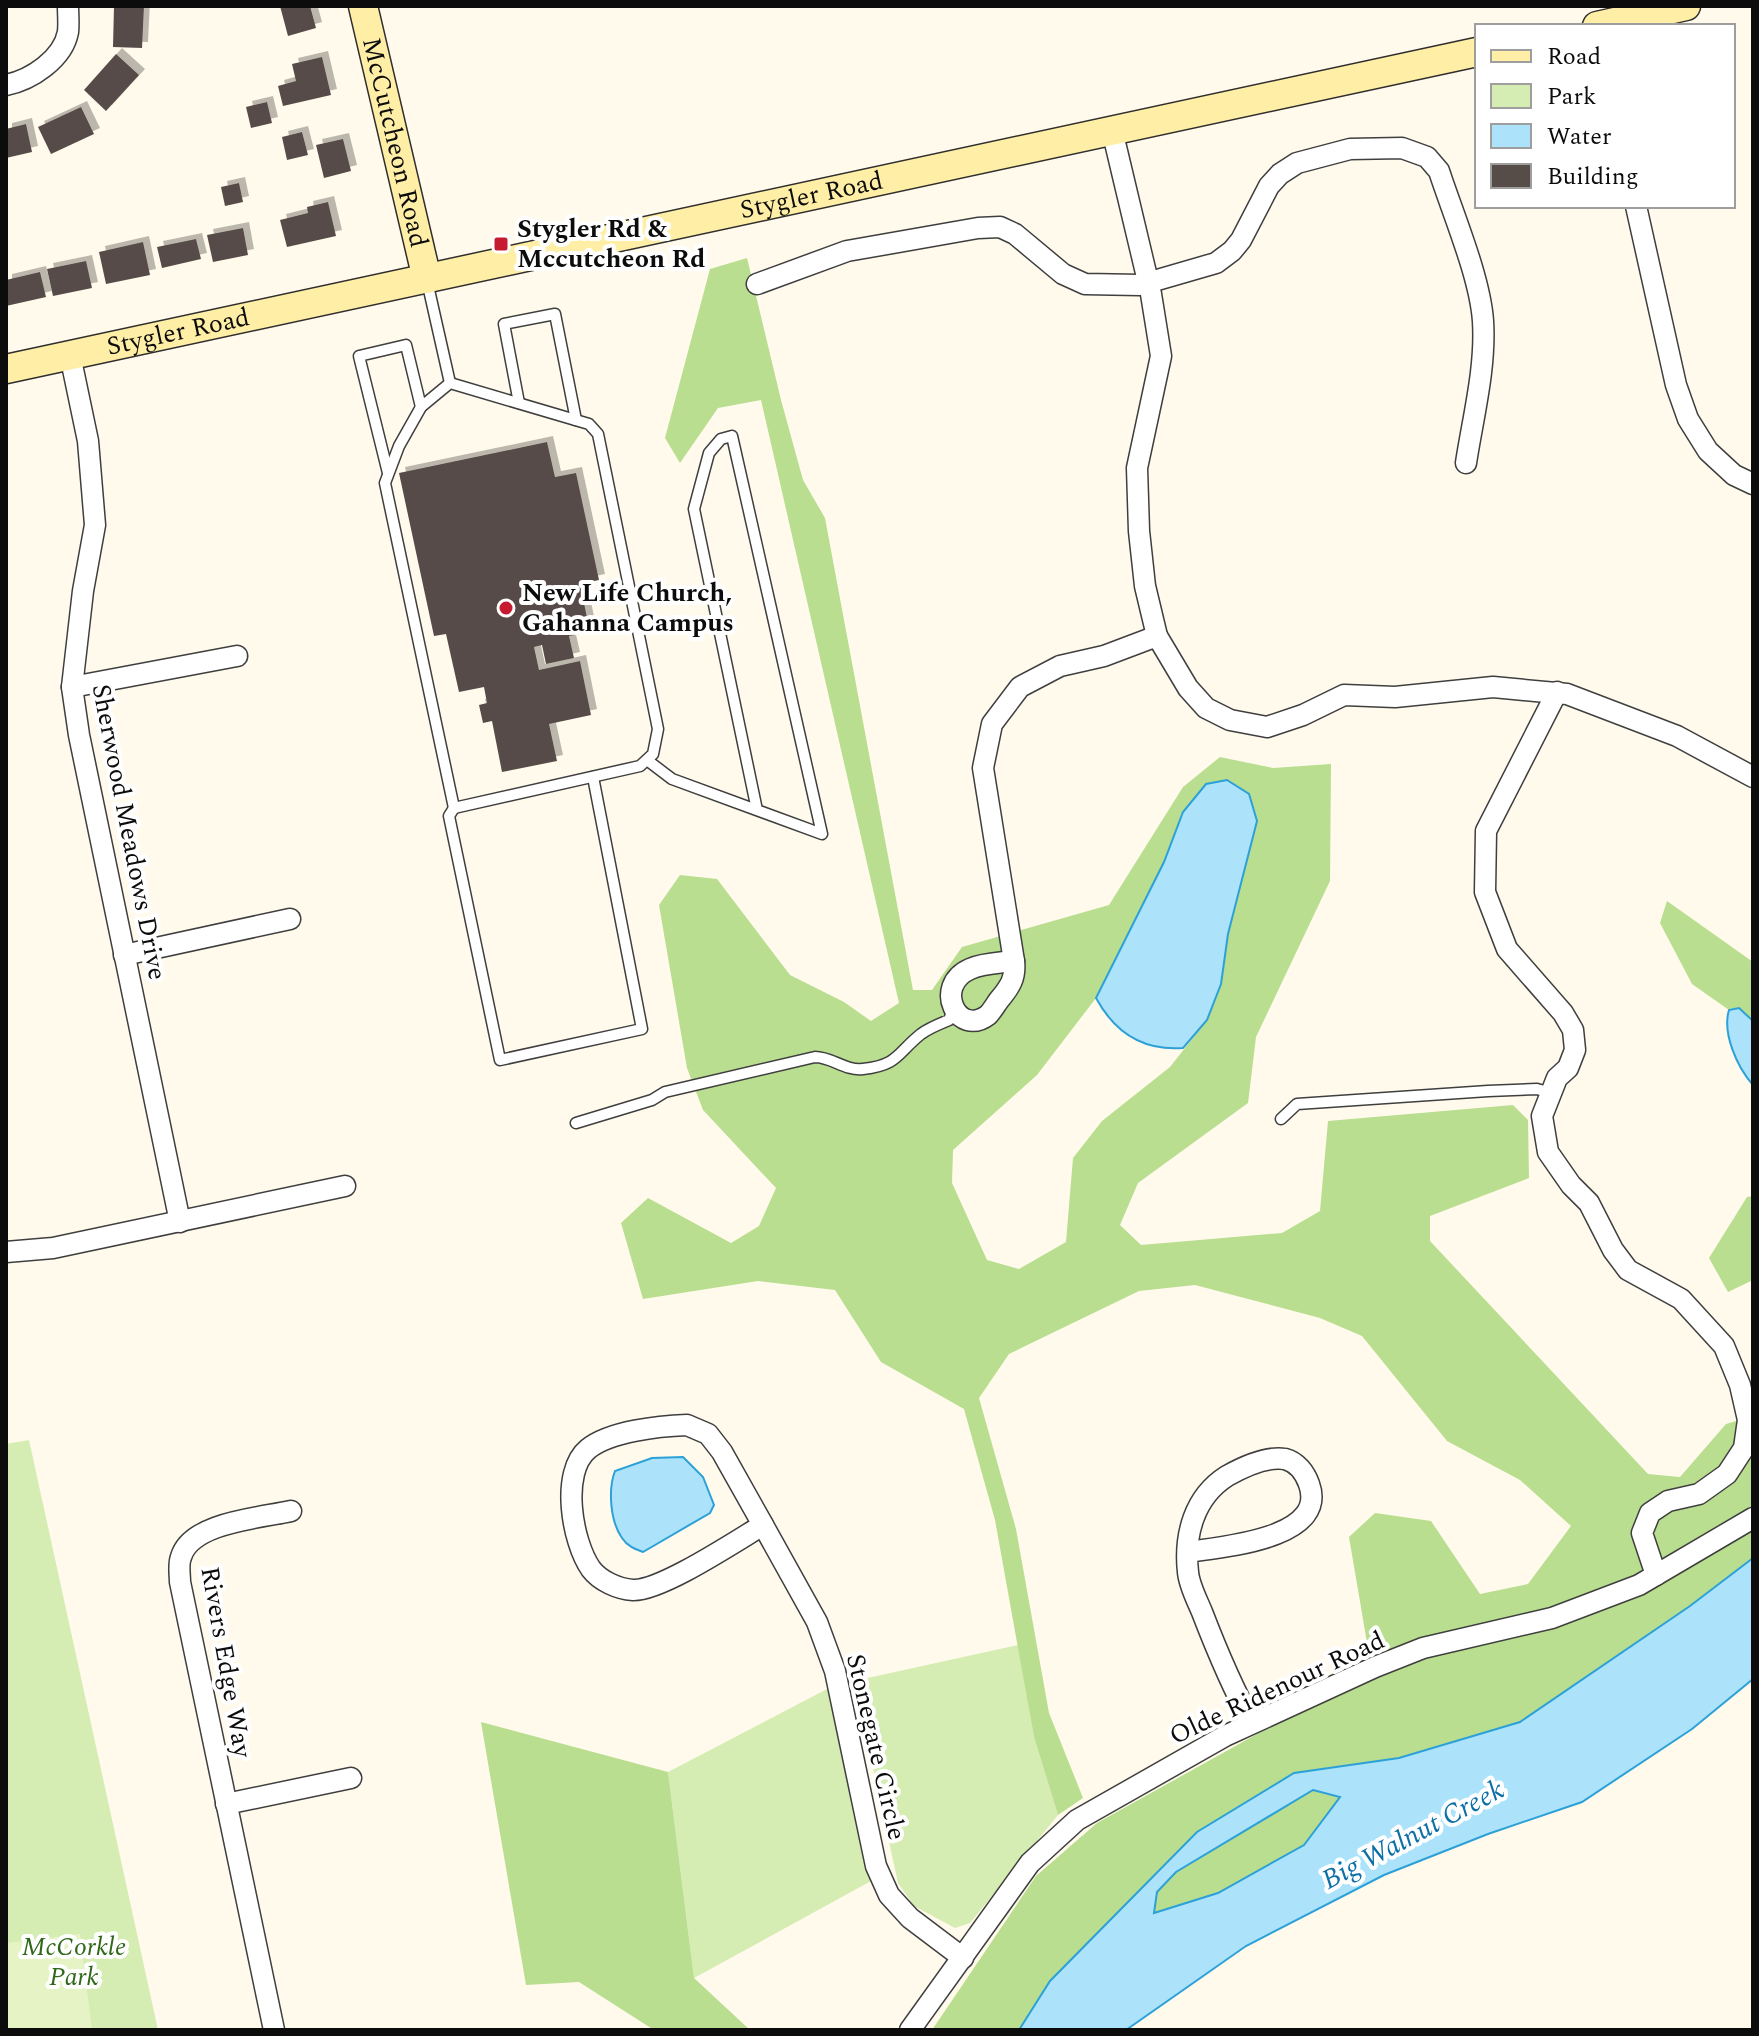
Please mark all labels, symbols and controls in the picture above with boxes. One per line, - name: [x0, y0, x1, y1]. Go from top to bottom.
- legend: [1475, 24, 1735, 208]
- street label: McCutcheon Road: [351, 33, 439, 251]
- text: Road: [1547, 39, 1601, 75]
- text: Park: [1547, 79, 1597, 115]
- text: Water: [1547, 119, 1611, 155]
- text: Building: [1547, 159, 1639, 195]
- street label: Stygler Road: [736, 161, 887, 230]
- place label: Stygler Rd & Mccutcheon Rd: [517, 209, 706, 279]
- marker: Stygler Rd & Mccutcheon Rd: [492, 235, 510, 253]
- street label: Stygler Road: [103, 297, 253, 367]
- place label: New Life Church, Gahanna Campus: [522, 573, 734, 643]
- marker: New Life Church, Gahanna Campus: [497, 599, 515, 617]
- street label: Sherwood Meadows Drive: [81, 681, 177, 983]
- street label: Rivers Edge Way: [190, 1563, 263, 1762]
- street label: Olde Ridenour Road: [1163, 1620, 1391, 1756]
- street label: Stonegate Circle: [835, 1650, 917, 1844]
- water label: Big Walnut Creek: [1314, 1769, 1512, 1901]
- park label: McCorkle Park: [22, 1927, 126, 1997]

